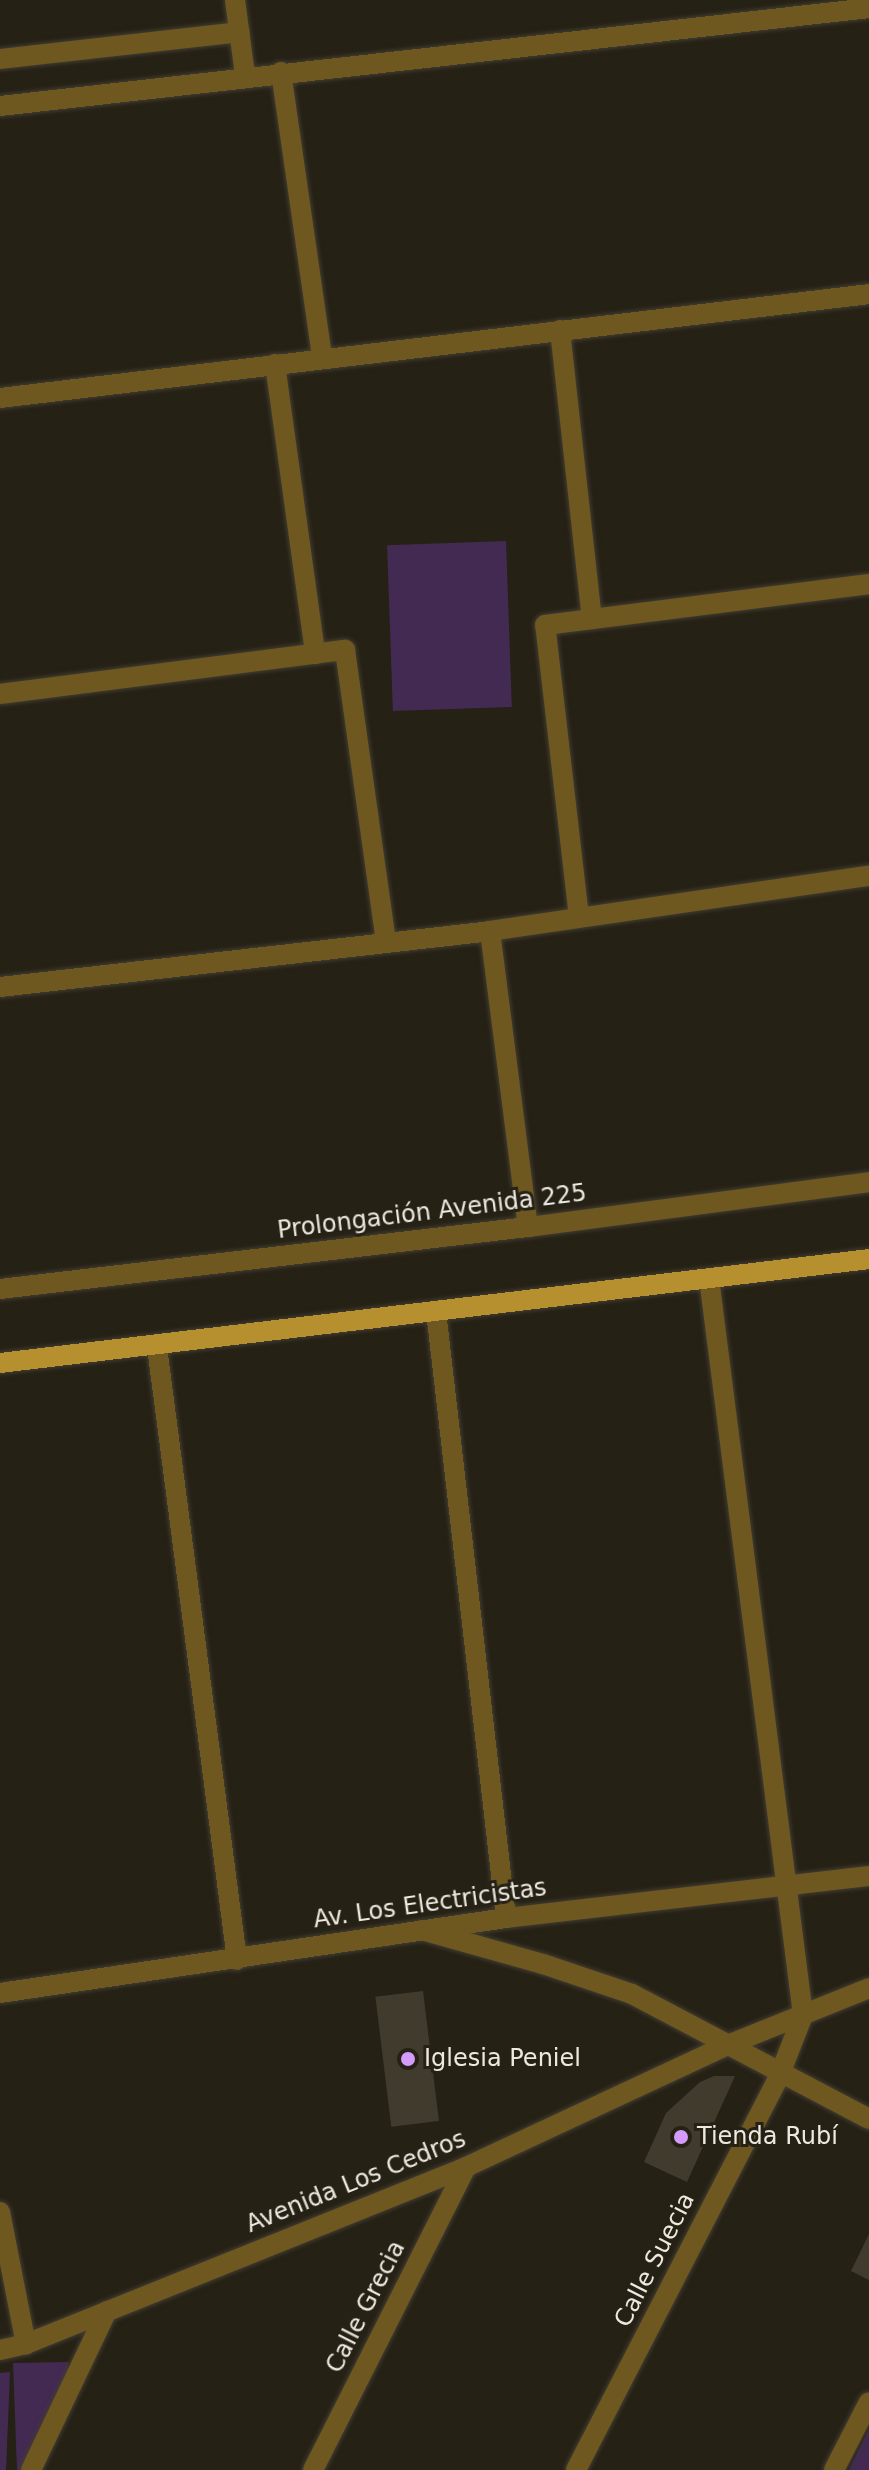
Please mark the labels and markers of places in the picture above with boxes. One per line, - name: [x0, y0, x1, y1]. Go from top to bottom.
- place label: Iglesia Peniel: [424, 2045, 581, 2073]
- marker: Iglesia Peniel: [399, 2050, 417, 2068]
- place label: Tienda Rubí: [697, 2123, 838, 2151]
- marker: Tienda Rubí: [672, 2128, 690, 2146]

